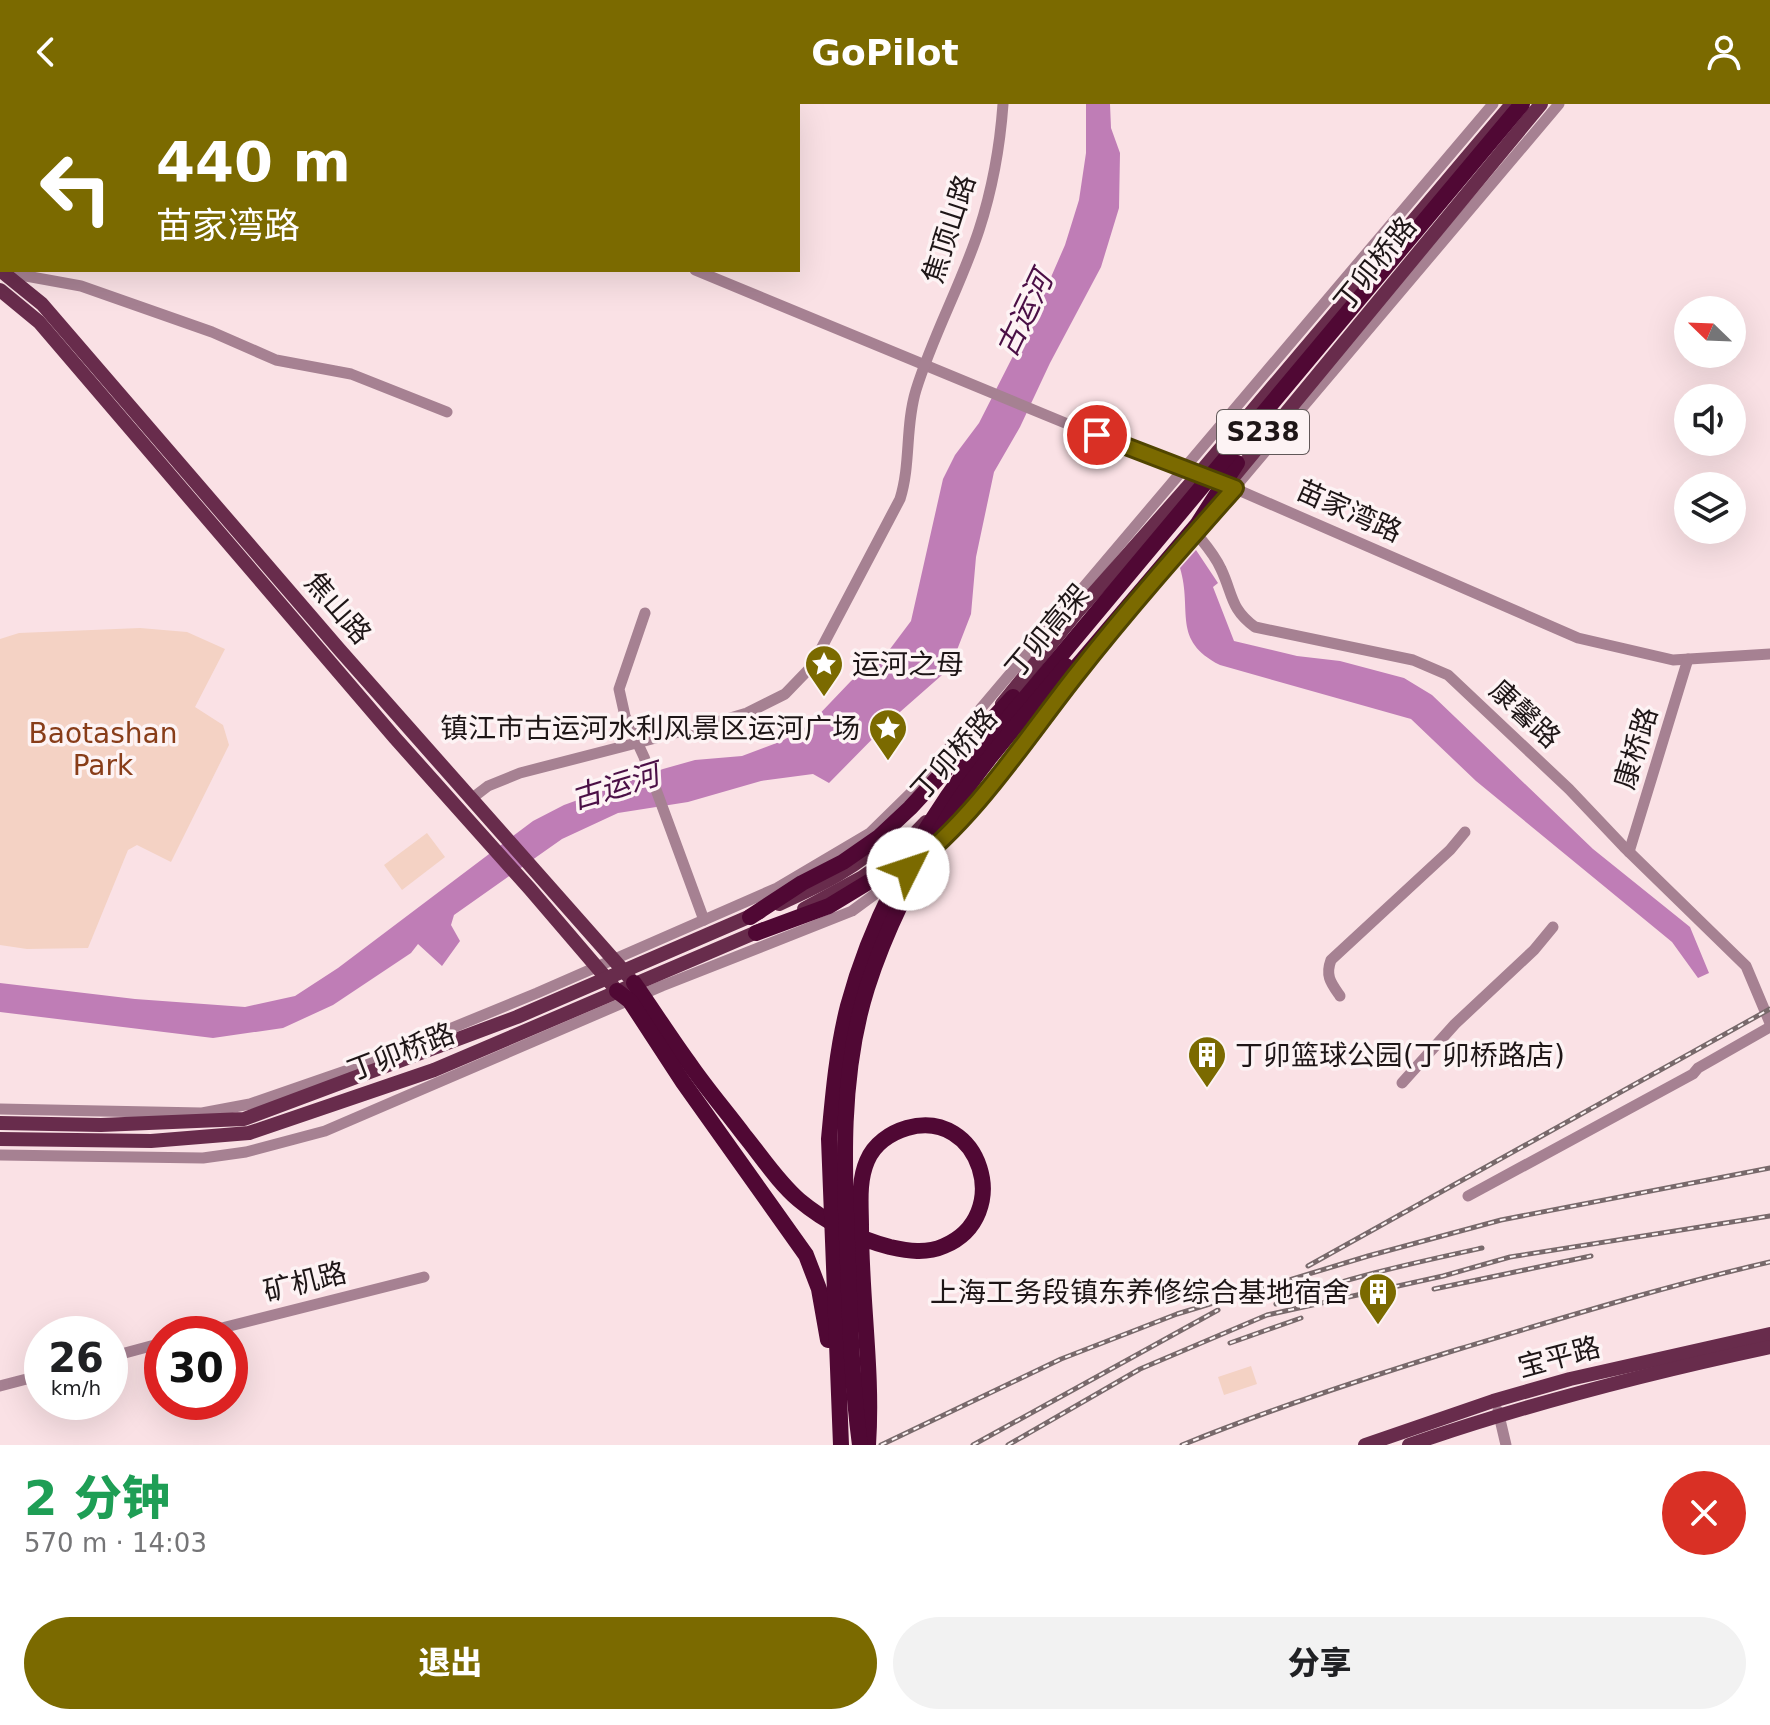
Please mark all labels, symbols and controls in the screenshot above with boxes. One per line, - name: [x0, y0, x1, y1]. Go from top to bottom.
- icon: back: [24, 30, 68, 74]
- icon: person: [1702, 30, 1746, 74]
- text: GoPilot: [811, 32, 959, 73]
- text: 440 m: [156, 129, 351, 194]
- icon: left: [24, 136, 128, 240]
- street label: 焦顶山路: [916, 171, 982, 287]
- text: 苗家湾路: [156, 205, 300, 246]
- street label: 丁卯桥路: [1327, 210, 1423, 318]
- water label: 古运河: [989, 261, 1062, 362]
- north arrow: [1674, 296, 1746, 368]
- map controls: [1674, 296, 1746, 544]
- button: sound: [1674, 384, 1746, 456]
- pin: [1063, 401, 1131, 469]
- road number: S238: [1217, 410, 1309, 454]
- icon: arrive: [1075, 413, 1119, 457]
- button: layers: [1674, 472, 1746, 544]
- street label: 苗家湾路: [1291, 473, 1407, 549]
- street label: 焦山路: [298, 565, 378, 651]
- street label: 丁卯高架: [998, 577, 1096, 685]
- place icon: 运河之母: [803, 643, 845, 698]
- place label: 运河之母: [852, 648, 964, 681]
- street label: 康馨路: [1483, 673, 1567, 755]
- street label: 丁卯桥路: [904, 701, 1004, 807]
- street label: 康桥路: [1608, 703, 1664, 793]
- place icon: 镇江市古运河水利风景区运河广场: [867, 707, 909, 762]
- place label: 镇江市古运河水利风景区运河广场: [440, 712, 860, 745]
- park label: Baotashan Park: [29, 717, 177, 782]
- water label: 古运河: [567, 755, 668, 816]
- position arrow: [866, 827, 950, 911]
- street label: 丁卯桥路: [343, 1017, 459, 1087]
- building icon: 丁卯篮球公园(丁卯桥路店): [1186, 1034, 1228, 1089]
- place label: 丁卯篮球公园(丁卯桥路店): [1235, 1039, 1565, 1072]
- street label: 矿机路: [260, 1256, 350, 1308]
- building icon: 上海工务段镇东养修综合基地宿舍: [1357, 1271, 1399, 1326]
- place label: 上海工务段镇东养修综合基地宿舍: [930, 1276, 1350, 1309]
- speed limit sign: 30: [144, 1316, 248, 1420]
- street label: 宝平路: [1514, 1330, 1604, 1384]
- text: 26: [48, 1335, 104, 1381]
- text: km/h: [51, 1376, 101, 1400]
- text: 2 分钟: [24, 1470, 170, 1526]
- button: close: [1662, 1471, 1746, 1555]
- text: 570 m · 14:03: [24, 1528, 207, 1558]
- button: 退出: [24, 1617, 877, 1709]
- button: 分享: [893, 1617, 1746, 1709]

